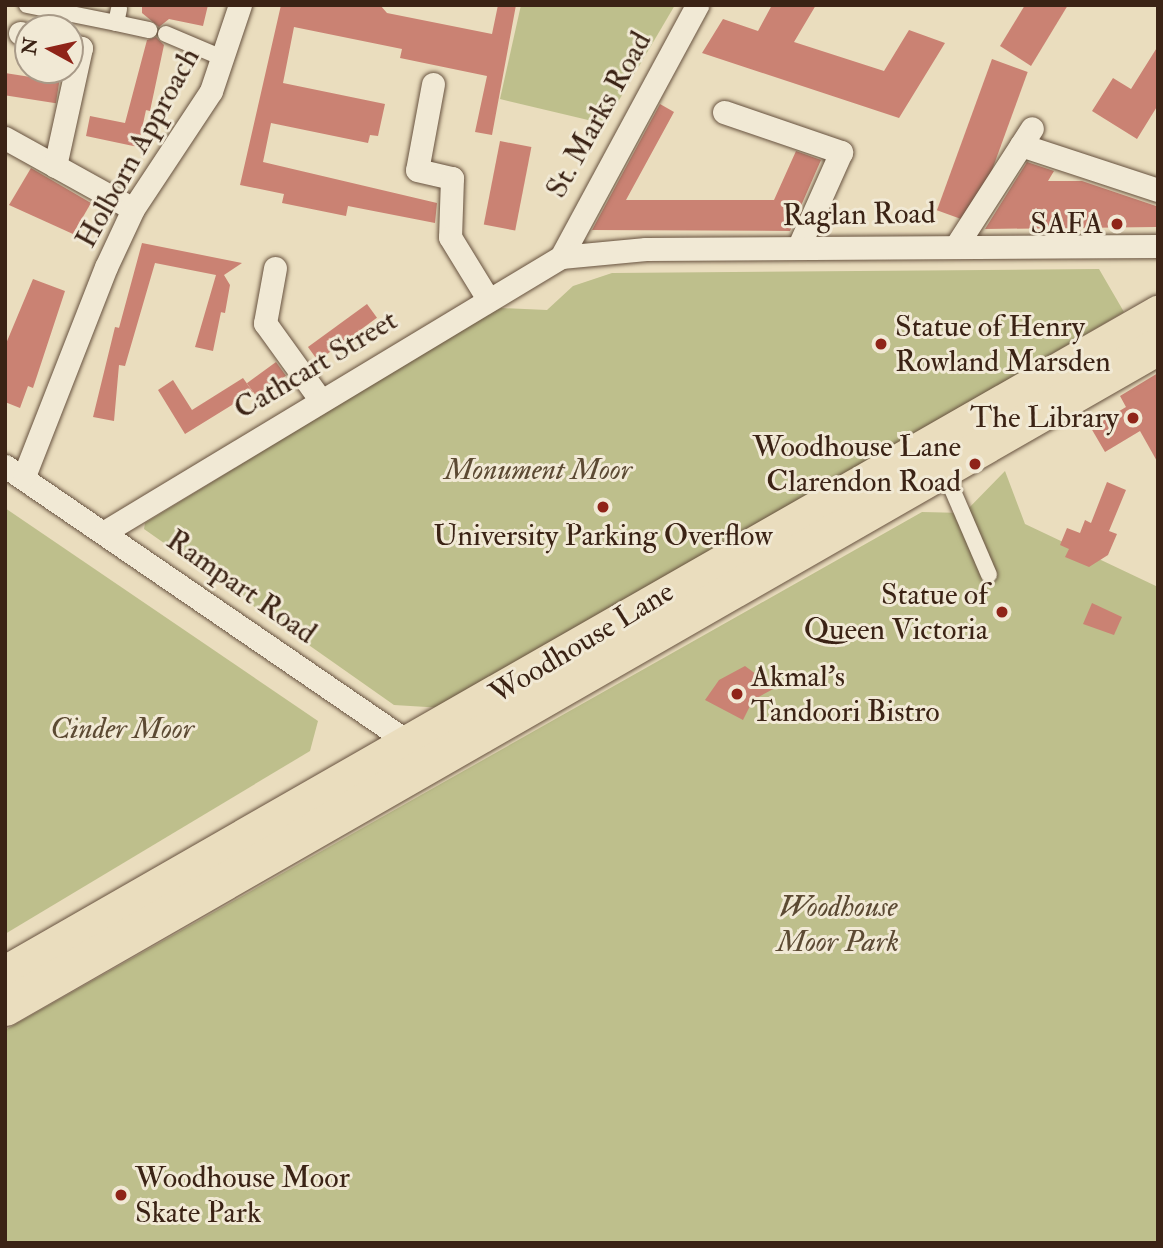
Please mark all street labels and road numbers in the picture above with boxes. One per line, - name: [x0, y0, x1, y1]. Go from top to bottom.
- street label: St. Marks Road: [539, 26, 659, 204]
- street label: Holborn Approach: [68, 42, 208, 254]
- street label: Raglan Road: [782, 196, 936, 234]
- street label: Cathcart Street: [228, 302, 404, 428]
- street label: Rampart Road: [159, 522, 323, 652]
- street label: Woodhouse Lane: [483, 574, 681, 712]

